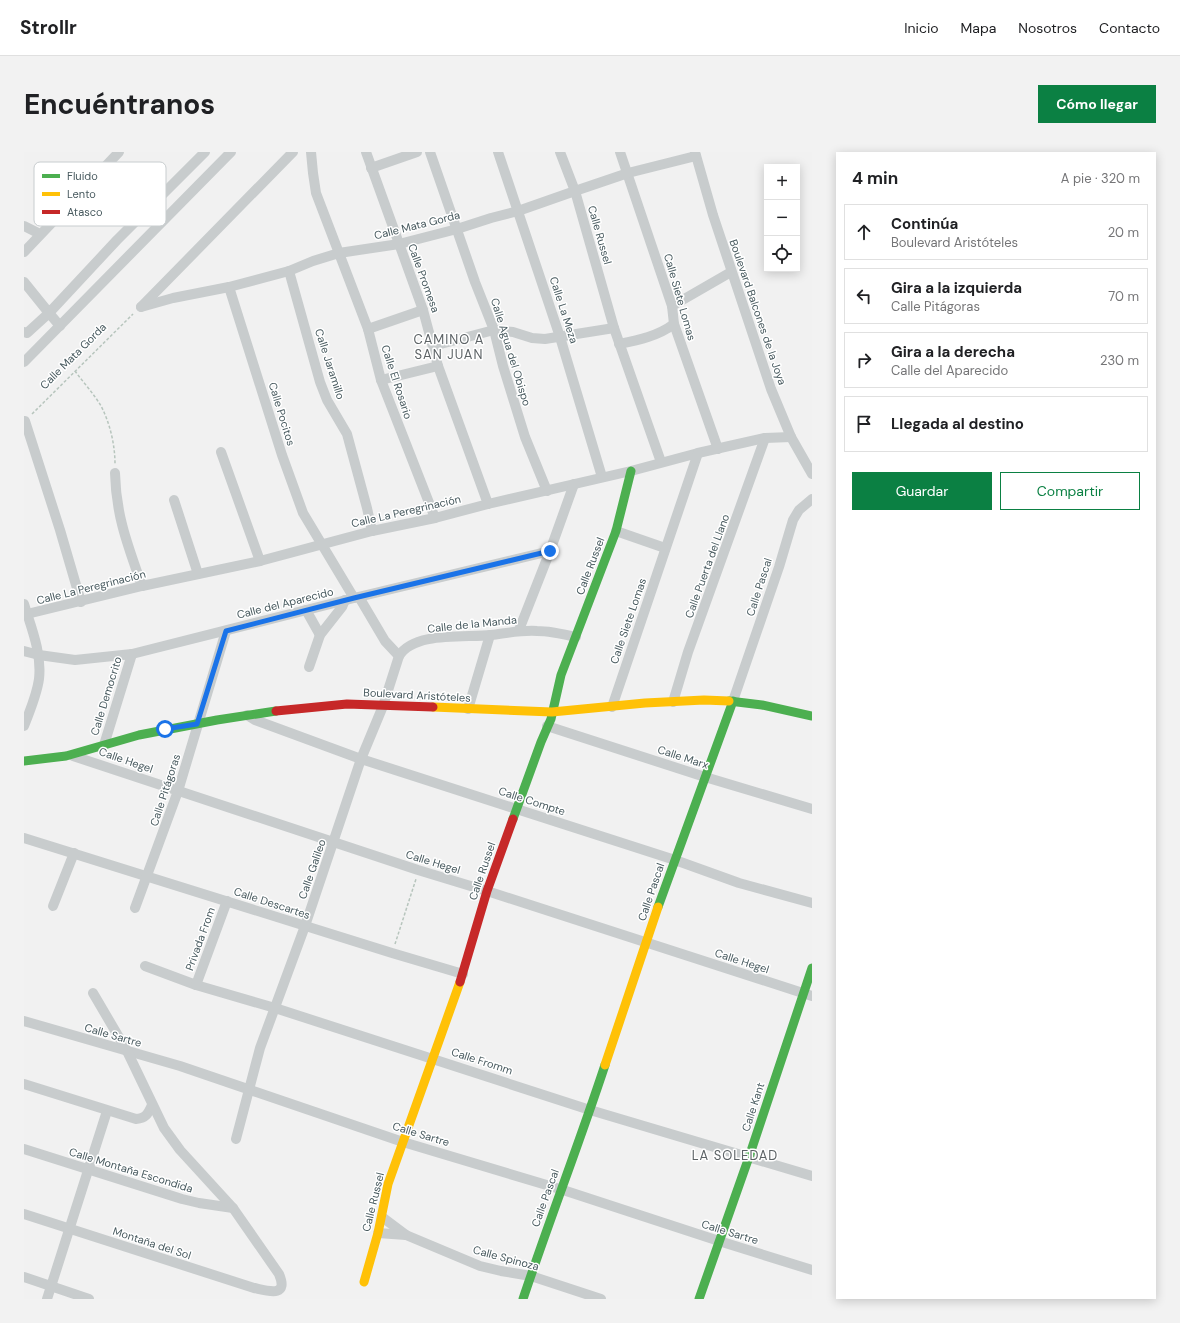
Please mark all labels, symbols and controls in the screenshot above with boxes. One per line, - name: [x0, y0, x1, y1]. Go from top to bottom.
- text: Strollr: [20, 15, 77, 40]
- text: Inicio: [904, 19, 939, 37]
- text: Mapa: [961, 19, 996, 37]
- text: Nosotros: [1018, 19, 1077, 37]
- text: Contacto: [1099, 19, 1160, 37]
- button: Cómo llegar: [1038, 85, 1156, 123]
- text: Encuéntranos: [24, 86, 215, 123]
- legend: [34, 162, 166, 226]
- map controls: [764, 164, 800, 272]
- button: +: [764, 164, 800, 200]
- text: 4 min: [852, 167, 898, 189]
- text: Fluido: [67, 169, 98, 183]
- text: A pie · 320 m: [1061, 170, 1140, 187]
- text: Lento: [67, 187, 96, 201]
- button: −: [764, 200, 800, 236]
- street label: Calle Russel: [585, 204, 615, 266]
- text: Atasco: [67, 205, 102, 219]
- street label: Calle Mata Gorda: [373, 208, 461, 242]
- text: Continúa: [891, 214, 958, 234]
- icon: ahead: [853, 221, 875, 243]
- text: 20 m: [1108, 224, 1139, 241]
- text: Boulevard Aristóteles: [891, 234, 1018, 251]
- button: locate: [764, 236, 800, 272]
- street label: Boulevard Balcones de la Joya: [727, 237, 789, 387]
- street label: Calle Promesa: [405, 242, 443, 314]
- street label: Calle Siete Lomas: [661, 252, 699, 342]
- street label: Calle La Meza: [547, 275, 581, 345]
- text: Gira a la izquierda: [891, 278, 1022, 298]
- icon: left: [853, 285, 875, 307]
- text: 70 m: [1108, 288, 1139, 305]
- street label: Calle Agua del Obispo: [488, 296, 534, 408]
- text: Calle Pitágoras: [891, 298, 980, 315]
- street label: Calle Mata Gorda: [37, 320, 109, 392]
- street label: Calle Jaramillo: [312, 327, 348, 401]
- district label: CAMINO A SAN JUAN: [414, 331, 484, 363]
- text: Gira a la derecha: [891, 342, 1015, 362]
- street label: Calle El Rosario: [378, 343, 416, 421]
- icon: right: [853, 349, 875, 371]
- text: 230 m: [1100, 352, 1139, 369]
- text: Calle del Aparecido: [891, 362, 1008, 379]
- street label: Calle Pocitos: [266, 381, 298, 447]
- icon: arrive: [853, 413, 875, 435]
- text: Llegada al destino: [891, 414, 1024, 434]
- button: Guardar: [852, 472, 992, 510]
- button: Compartir: [1000, 472, 1140, 510]
- street label: Calle La Peregrinación: [350, 492, 462, 530]
- street label: Calle Puerta del Llano: [682, 512, 732, 620]
- street label: Calle Russel: [573, 535, 607, 597]
- route end: [541, 542, 559, 560]
- street label: Calle Pascal: [743, 556, 775, 618]
- street label: Calle La Peregrinación: [35, 567, 147, 607]
- street label: Calle Siete Lomas: [607, 576, 649, 666]
- street label: Calle del Aparecido: [235, 584, 335, 622]
- street label: Calle de la Manda: [427, 612, 517, 636]
- street label: Calle Democrito: [87, 655, 125, 737]
- street label: Boulevard Aristóteles: [363, 685, 471, 705]
- route start: [156, 720, 174, 738]
- street label: Calle Marx: [656, 742, 711, 772]
- street label: Calle Hegel: [97, 744, 155, 776]
- street label: Calle Pitágoras: [147, 752, 183, 828]
- street label: Calle Compte: [497, 784, 567, 818]
- street label: Calle Galileo: [295, 837, 329, 901]
- street label: Calle Russel: [466, 840, 498, 902]
- street label: Calle Hegel: [404, 847, 462, 877]
- street label: Calle Pascal: [635, 861, 667, 923]
- street label: Calle Descartes: [232, 884, 312, 922]
- street label: Privada From: [182, 905, 218, 973]
- street label: Calle Hegel: [713, 946, 771, 976]
- street label: Calle Sartre: [83, 1020, 143, 1050]
- street label: Calle Fromm: [449, 1044, 515, 1078]
- street label: Calle Kant: [739, 1081, 767, 1133]
- street label: Calle Sartre: [391, 1119, 451, 1149]
- street label: Calle Montaña Escondida: [67, 1144, 195, 1196]
- district label: LA SOLEDAD: [692, 1147, 778, 1164]
- street label: Calle Pascal: [528, 1167, 562, 1229]
- street label: Calle Russel: [359, 1171, 387, 1233]
- street label: Calle Sartre: [700, 1217, 760, 1247]
- street label: Montaña del Sol: [111, 1224, 193, 1262]
- street label: Calle Spinoza: [471, 1242, 541, 1274]

